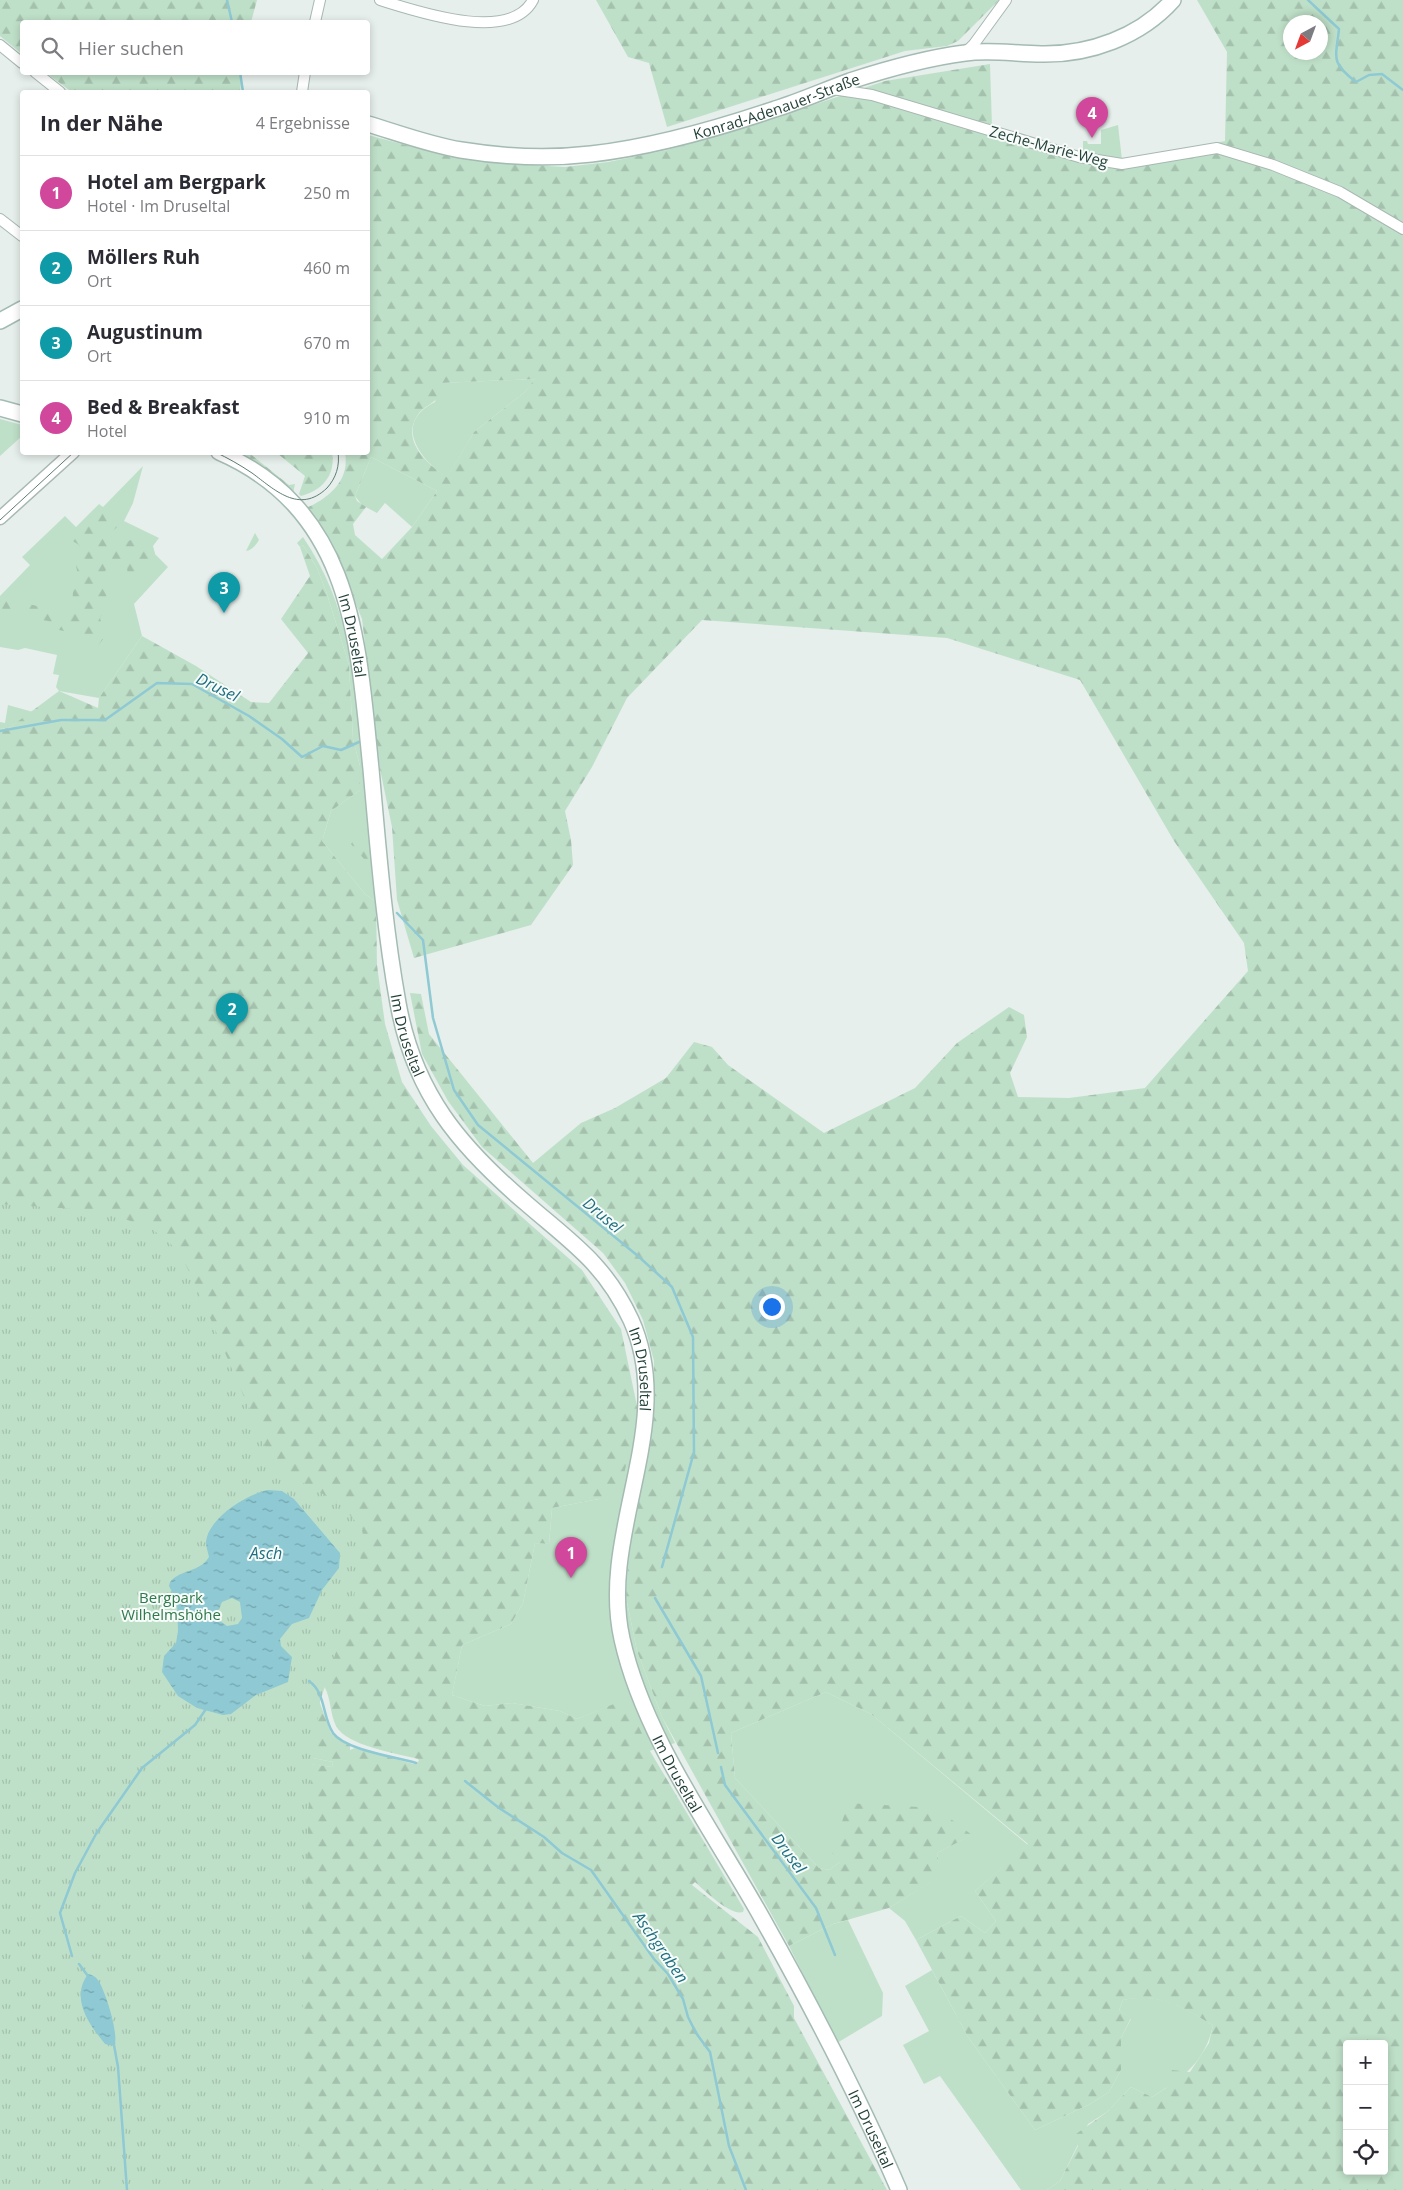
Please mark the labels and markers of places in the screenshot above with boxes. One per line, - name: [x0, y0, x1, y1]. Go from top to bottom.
- pin: 4: [1076, 97, 1108, 138]
- pin: 3: [208, 572, 240, 613]
- pin: 2: [216, 993, 248, 1034]
- pin: 1: [555, 1537, 587, 1578]

